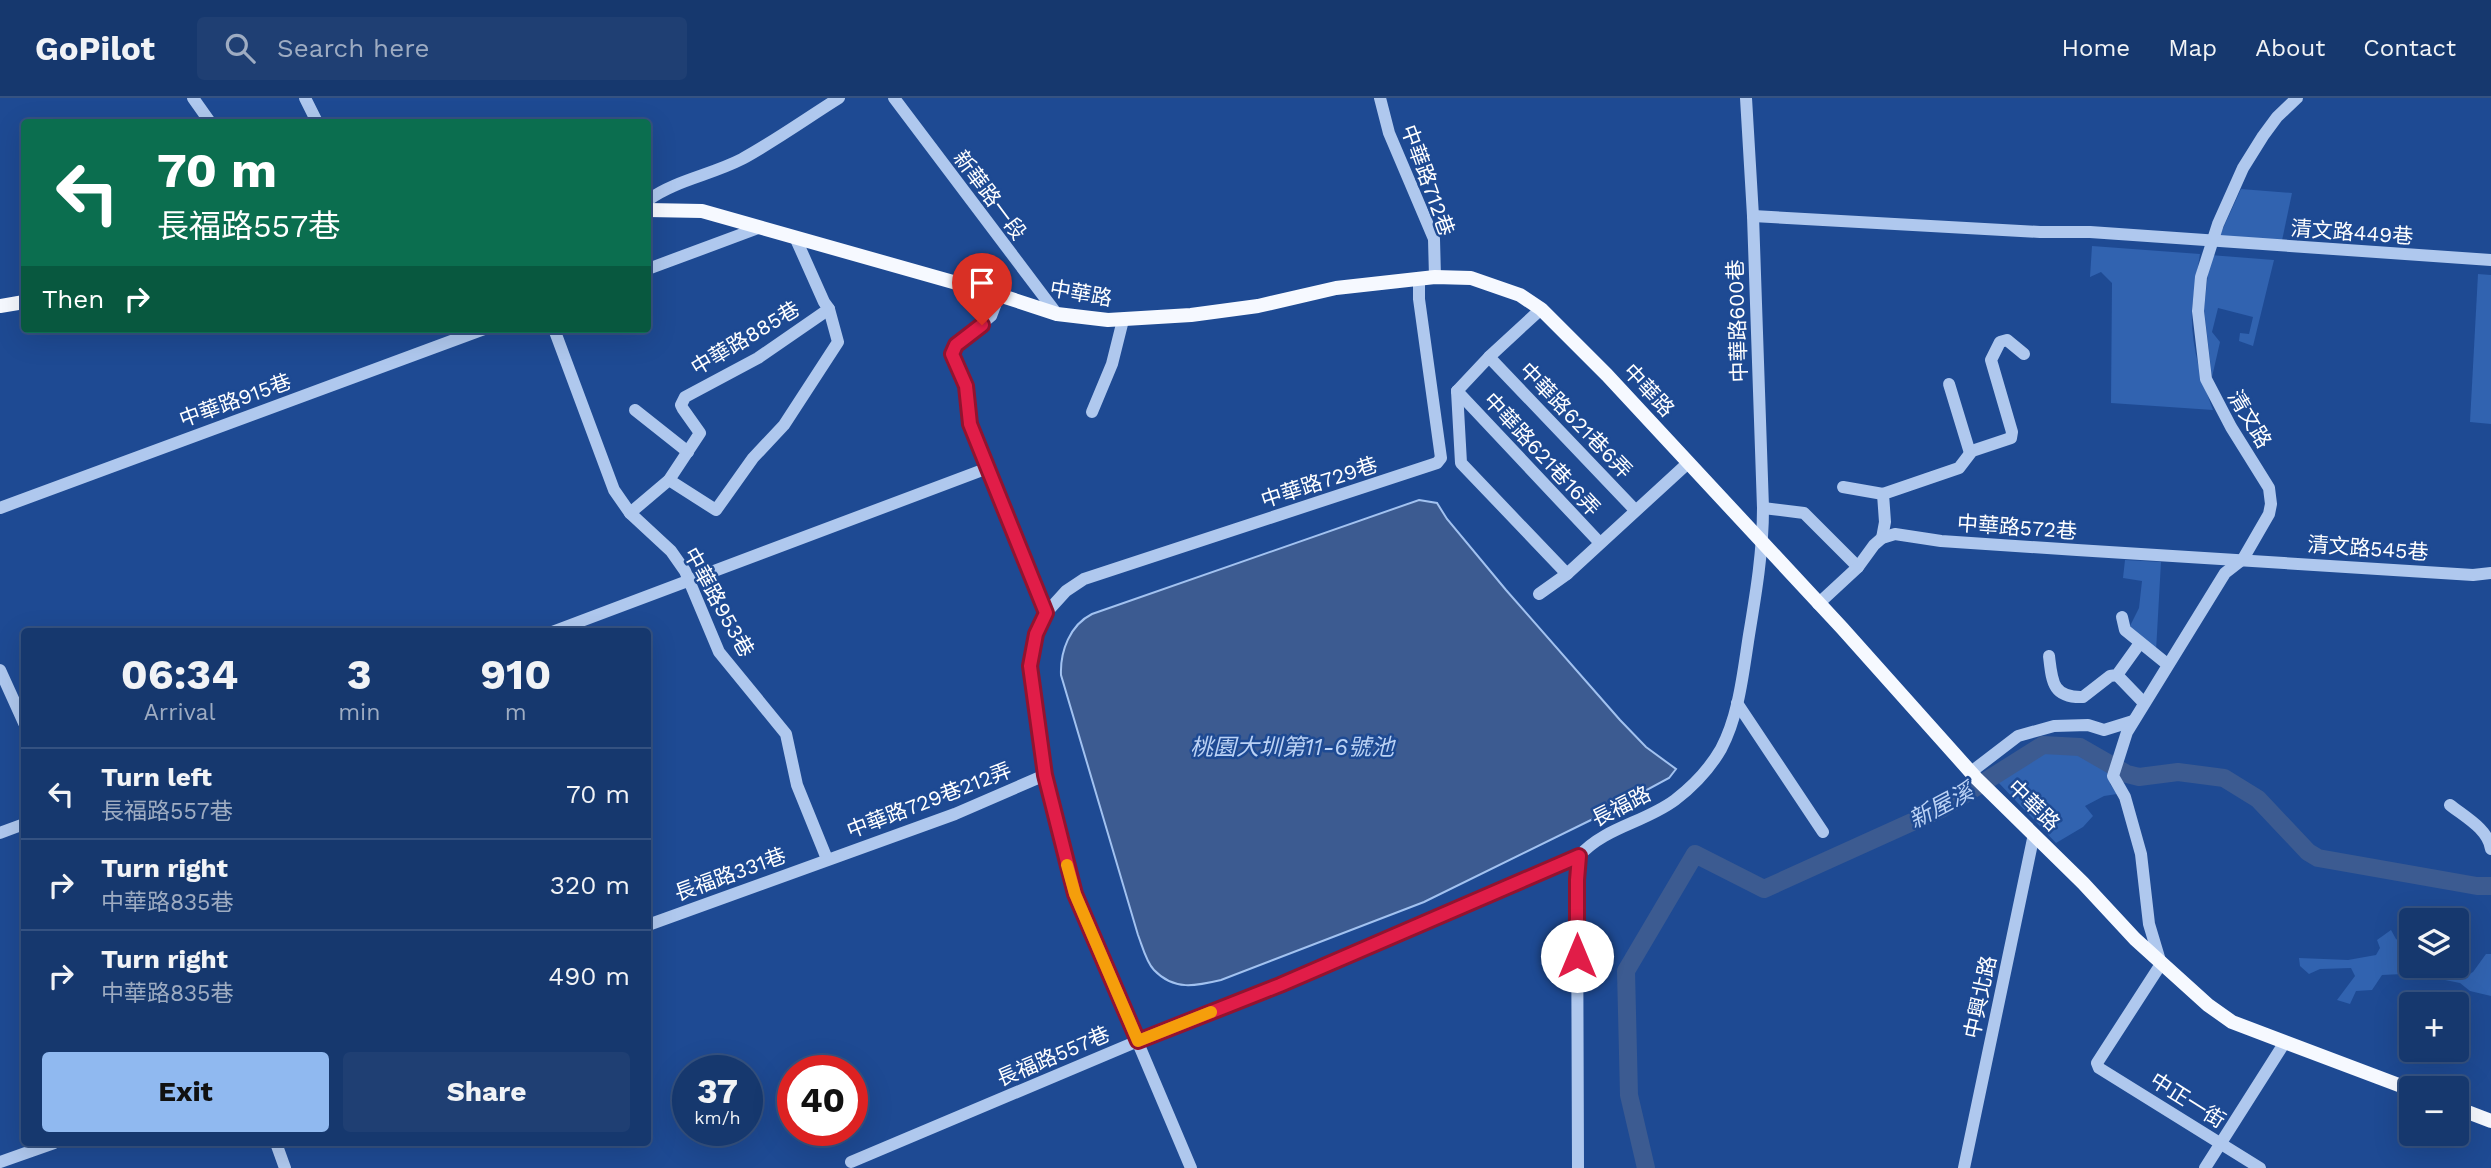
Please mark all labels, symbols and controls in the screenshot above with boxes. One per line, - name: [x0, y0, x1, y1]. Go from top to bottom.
- search box: [197, 17, 687, 80]
- text: GoPilot: [35, 29, 155, 68]
- icon: search: [221, 29, 259, 67]
- text: Search here: [277, 33, 429, 63]
- text: Home: [2062, 34, 2130, 62]
- text: Map: [2168, 34, 2217, 62]
- text: About: [2255, 34, 2325, 62]
- text: Contact: [2363, 34, 2456, 62]
- street label: 中華路712巷: [1396, 121, 1460, 239]
- text: 70 m: [157, 141, 277, 199]
- street label: 新華路一段: [948, 146, 1032, 244]
- icon: left: [42, 147, 133, 238]
- text: 長福路557巷: [157, 207, 340, 245]
- street label: 清文路449巷: [2290, 215, 2414, 249]
- pin: [952, 253, 1012, 325]
- street label: 中華路600巷: [1722, 259, 1752, 383]
- icon: arrive: [963, 264, 1001, 302]
- street label: 中華路: [1048, 275, 1114, 311]
- icon: right: [118, 280, 156, 318]
- text: Then: [42, 284, 104, 314]
- street label: 中華路885巷: [686, 296, 804, 380]
- street label: 中華路621巷6弄: [1515, 357, 1637, 483]
- street label: 中華路: [1618, 358, 1680, 422]
- street label: 中華路915巷: [176, 368, 294, 432]
- street label: 清文路: [2223, 386, 2277, 452]
- street label: 中華路621巷16弄: [1479, 387, 1605, 521]
- street label: 中華路729巷: [1258, 451, 1380, 513]
- street label: 中華路572巷: [1956, 510, 2078, 544]
- street label: 清文路545巷: [2307, 531, 2429, 565]
- street label: 中華路953巷: [679, 543, 759, 661]
- text: 06:34: [121, 650, 238, 699]
- text: 3: [347, 650, 372, 699]
- text: 910: [480, 650, 551, 699]
- text: Arrival: [144, 699, 215, 726]
- text: min: [338, 699, 380, 726]
- text: m: [505, 699, 527, 726]
- water label: 桃園大圳第11-6號池: [1190, 734, 1396, 761]
- street label: 中華路729巷212弄: [843, 757, 1015, 843]
- text: Turn left: [101, 762, 212, 792]
- street label: 中華路: [2003, 774, 2065, 836]
- icon: left: [42, 775, 80, 813]
- water label: 新屋溪: [1904, 776, 1980, 834]
- text: 70 m: [566, 779, 630, 809]
- street label: 長福路: [1587, 781, 1655, 831]
- text: 長福路557巷: [101, 798, 233, 825]
- street label: 長福路331巷: [671, 842, 789, 906]
- text: Turn right: [101, 853, 228, 883]
- icon: right: [42, 866, 80, 904]
- text: 320 m: [550, 870, 630, 900]
- text: 中華路835巷: [101, 889, 234, 916]
- map controls: [2399, 908, 2469, 1146]
- button: layers: [2399, 908, 2469, 978]
- position arrow: [1540, 919, 1614, 993]
- text: Turn right: [101, 944, 228, 974]
- street label: 中興北路: [1959, 953, 2001, 1041]
- icon: right: [42, 957, 80, 995]
- text: 490 m: [548, 961, 630, 991]
- text: 中華路835巷: [101, 980, 234, 1007]
- button: +: [2399, 992, 2469, 1062]
- street label: 長福路557巷: [993, 1021, 1113, 1091]
- button: Exit: [42, 1052, 329, 1132]
- button: Share: [343, 1052, 630, 1132]
- speed limit sign: 40: [777, 1055, 868, 1146]
- street label: 中正一街: [2146, 1067, 2230, 1133]
- text: 37: [697, 1070, 738, 1112]
- button: −: [2399, 1076, 2469, 1146]
- text: km/h: [694, 1107, 741, 1128]

